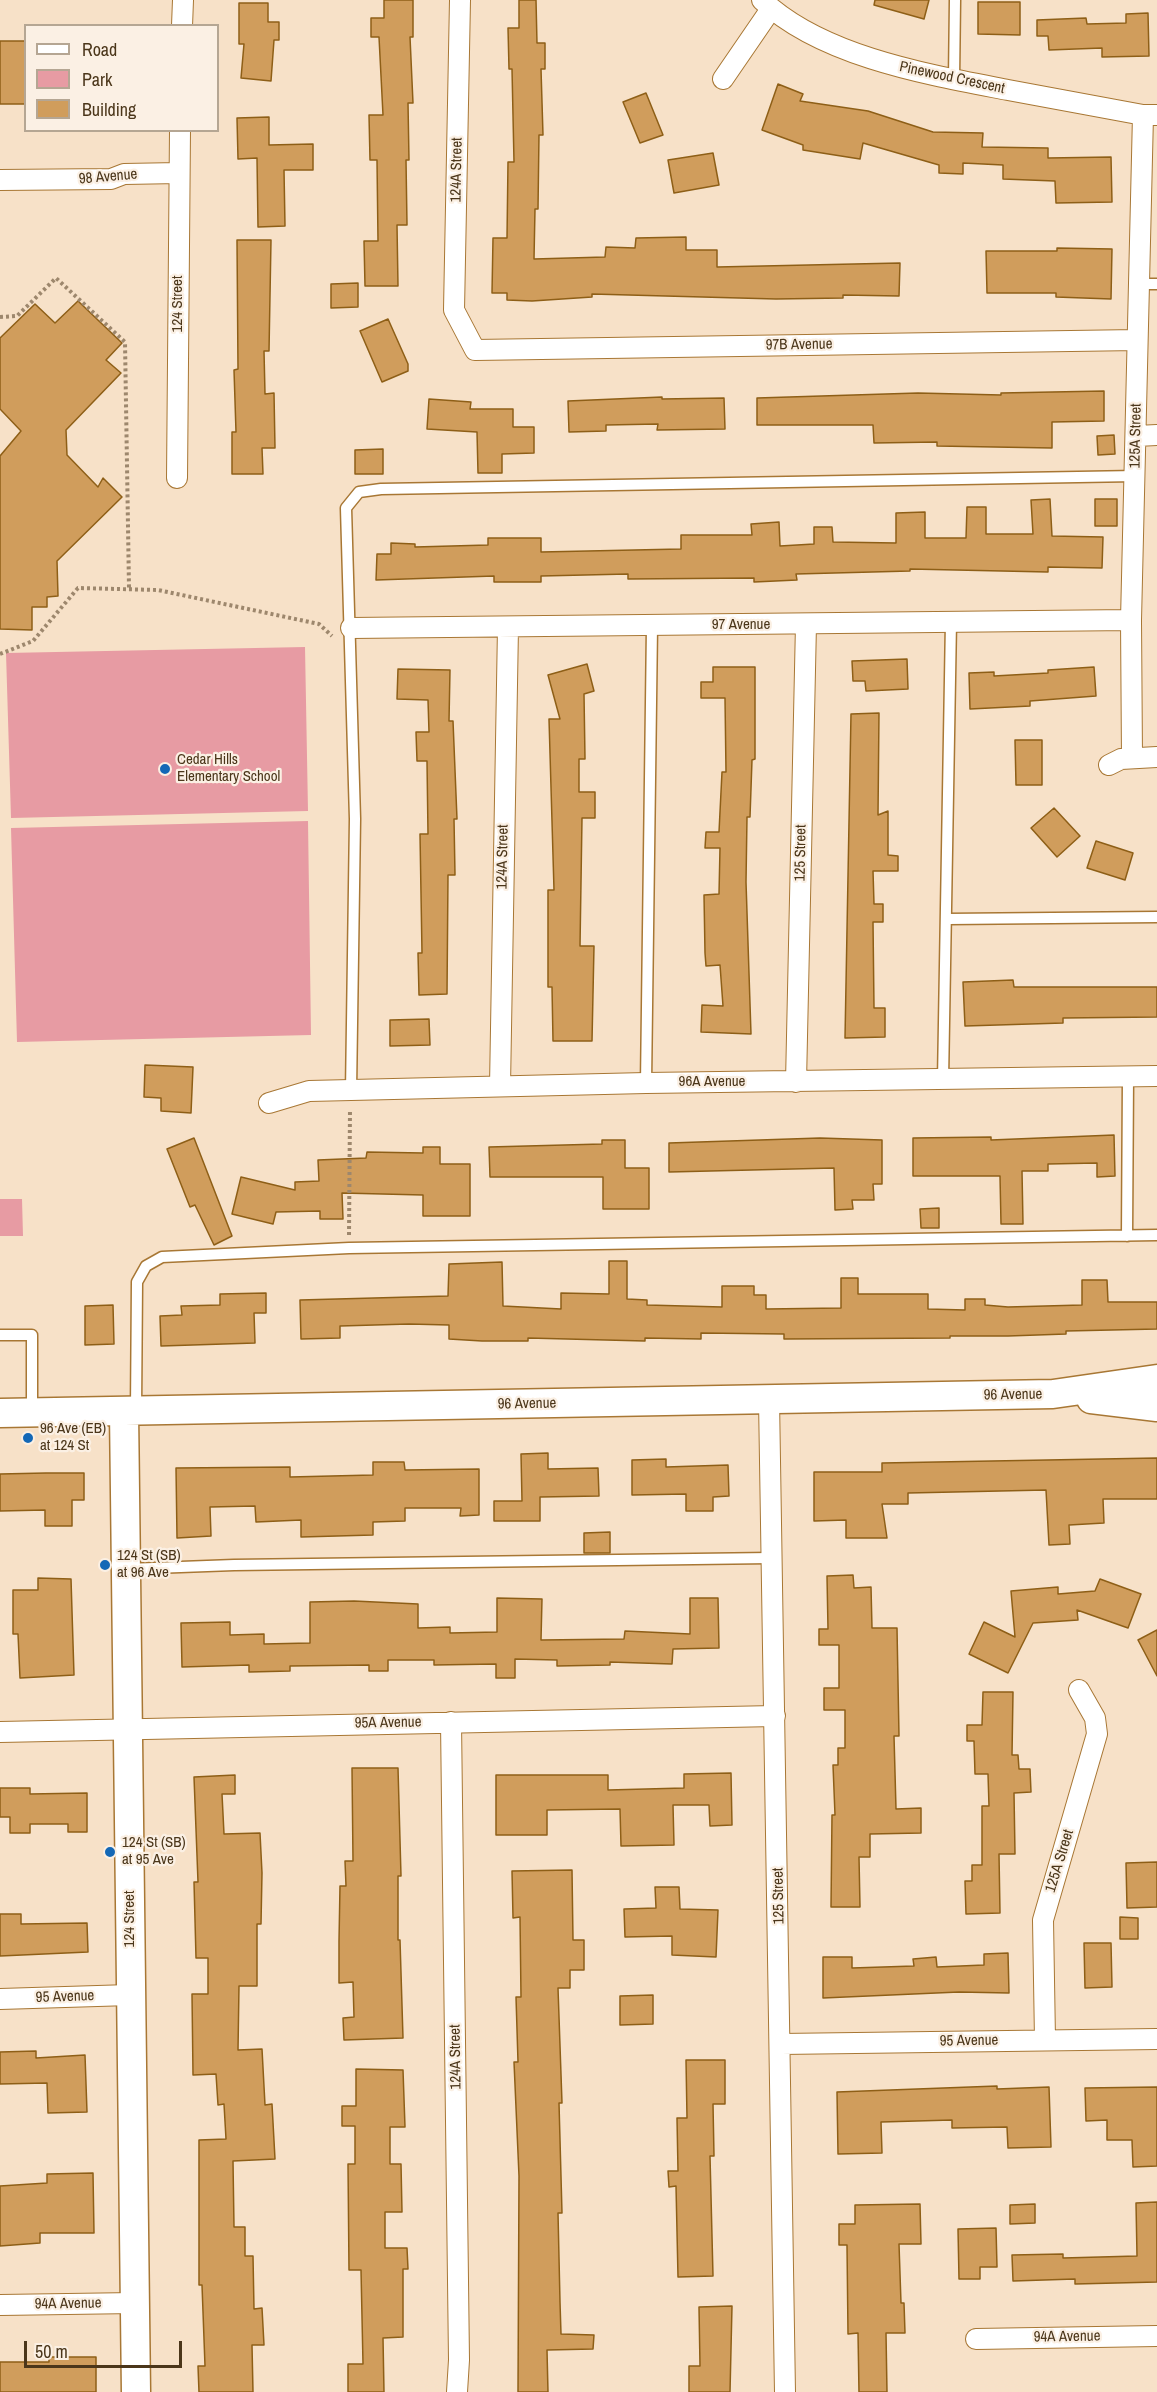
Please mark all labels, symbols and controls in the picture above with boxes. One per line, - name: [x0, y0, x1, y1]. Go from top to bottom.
- legend: [24, 24, 219, 132]
- text: Road: [82, 37, 117, 62]
- street label: Pinewood Crescent: [898, 58, 1006, 98]
- text: Park: [82, 67, 112, 92]
- text: Building: [82, 97, 136, 122]
- street label: 124A Street: [447, 137, 467, 203]
- street label: 98 Avenue: [78, 165, 138, 189]
- street label: 124 Street: [169, 276, 187, 332]
- street label: 97B Avenue: [765, 335, 833, 355]
- street label: 125A Street: [1126, 403, 1146, 469]
- street label: 97 Avenue: [712, 616, 770, 634]
- place label: Cedar Hills Elementary School: [177, 751, 280, 786]
- marker: Cedar Hills Elementary School: [158, 762, 172, 776]
- street label: 124A Street: [493, 824, 513, 890]
- street label: 125 Street: [792, 824, 810, 882]
- street label: 96A Avenue: [679, 1073, 745, 1091]
- street label: 96 Avenue: [984, 1385, 1042, 1405]
- street label: 96 Avenue: [498, 1394, 556, 1414]
- place label: 96 Ave (EB) at 124 St: [40, 1420, 106, 1455]
- marker: 96 Ave (EB) at 124 St: [21, 1431, 35, 1445]
- place label: 124 St (SB) at 96 Ave: [117, 1547, 181, 1582]
- marker: 124 St (SB) at 96 Ave: [98, 1558, 112, 1572]
- street label: 95A Avenue: [354, 1713, 422, 1733]
- street label: 125A Street: [1042, 1827, 1078, 1895]
- place label: 124 St (SB) at 95 Ave: [122, 1834, 186, 1869]
- marker: 124 St (SB) at 95 Ave: [103, 1845, 117, 1859]
- street label: 125 Street: [770, 1867, 788, 1925]
- street label: 124 Street: [121, 1891, 139, 1947]
- street label: 95 Avenue: [35, 1987, 95, 2007]
- street label: 124A Street: [446, 2024, 466, 2090]
- street label: 95 Avenue: [940, 2031, 998, 2051]
- street label: 94A Avenue: [34, 2294, 102, 2314]
- street label: 94A Avenue: [1033, 2327, 1101, 2347]
- scale bar: [27, 2329, 184, 2367]
- text: 50 m: [35, 2339, 68, 2364]

